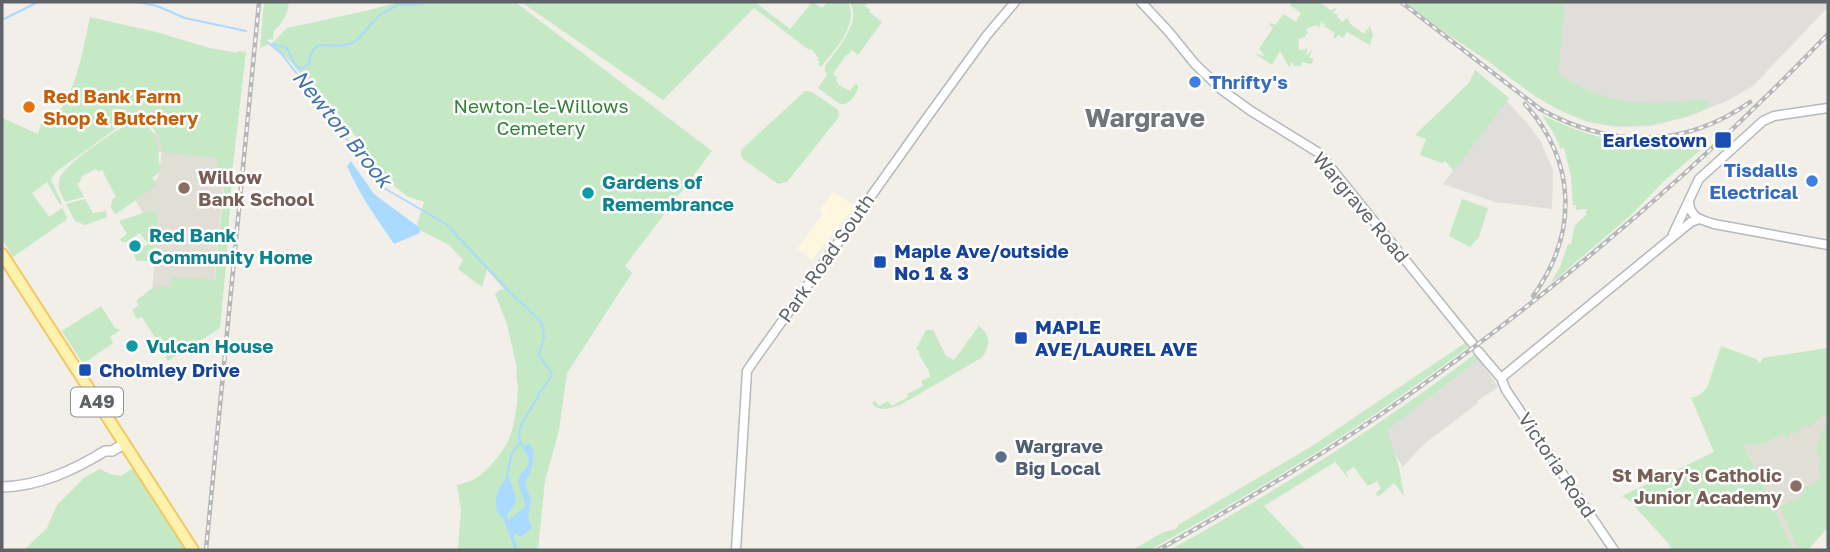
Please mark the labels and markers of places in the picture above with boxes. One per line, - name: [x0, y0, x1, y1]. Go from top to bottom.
- place label: Thrifty's: [1209, 70, 1288, 93]
- marker: Thrifty's: [1187, 74, 1203, 90]
- place label: Red Bank Farm Shop & Butchery: [43, 84, 199, 129]
- marker: Red Bank Farm Shop & Butchery: [21, 99, 37, 115]
- place label: Earlestown: [1603, 128, 1707, 151]
- marker: Earlestown: [1713, 130, 1733, 150]
- place label: Tisdalls Electrical: [1709, 158, 1798, 203]
- place label: Willow Bank School: [198, 165, 314, 210]
- place label: Gardens of Remembrance: [602, 170, 734, 215]
- marker: Tisdalls Electrical: [1804, 173, 1820, 189]
- marker: Willow Bank School: [176, 180, 192, 196]
- marker: Gardens of Remembrance: [580, 185, 596, 201]
- place label: Red Bank Community Home: [149, 223, 313, 268]
- marker: Red Bank Community Home: [127, 238, 143, 254]
- place label: Maple Ave/outside No 1 & 3: [894, 239, 1069, 284]
- marker: Maple Ave/outside No 1 & 3: [872, 254, 888, 270]
- place label: MAPLE AVE/LAUREL AVE: [1035, 315, 1198, 360]
- marker: MAPLE AVE/LAUREL AVE: [1013, 330, 1029, 346]
- place label: Vulcan House: [146, 334, 274, 357]
- marker: Vulcan House: [124, 338, 140, 354]
- place label: Cholmley Drive: [99, 358, 240, 381]
- marker: Cholmley Drive: [77, 362, 93, 378]
- place label: Wargrave Big Local: [1015, 434, 1103, 479]
- marker: Wargrave Big Local: [993, 449, 1009, 465]
- place label: St Mary's Catholic Junior Academy: [1612, 463, 1783, 508]
- marker: St Mary's Catholic Junior Academy: [1788, 478, 1804, 494]

